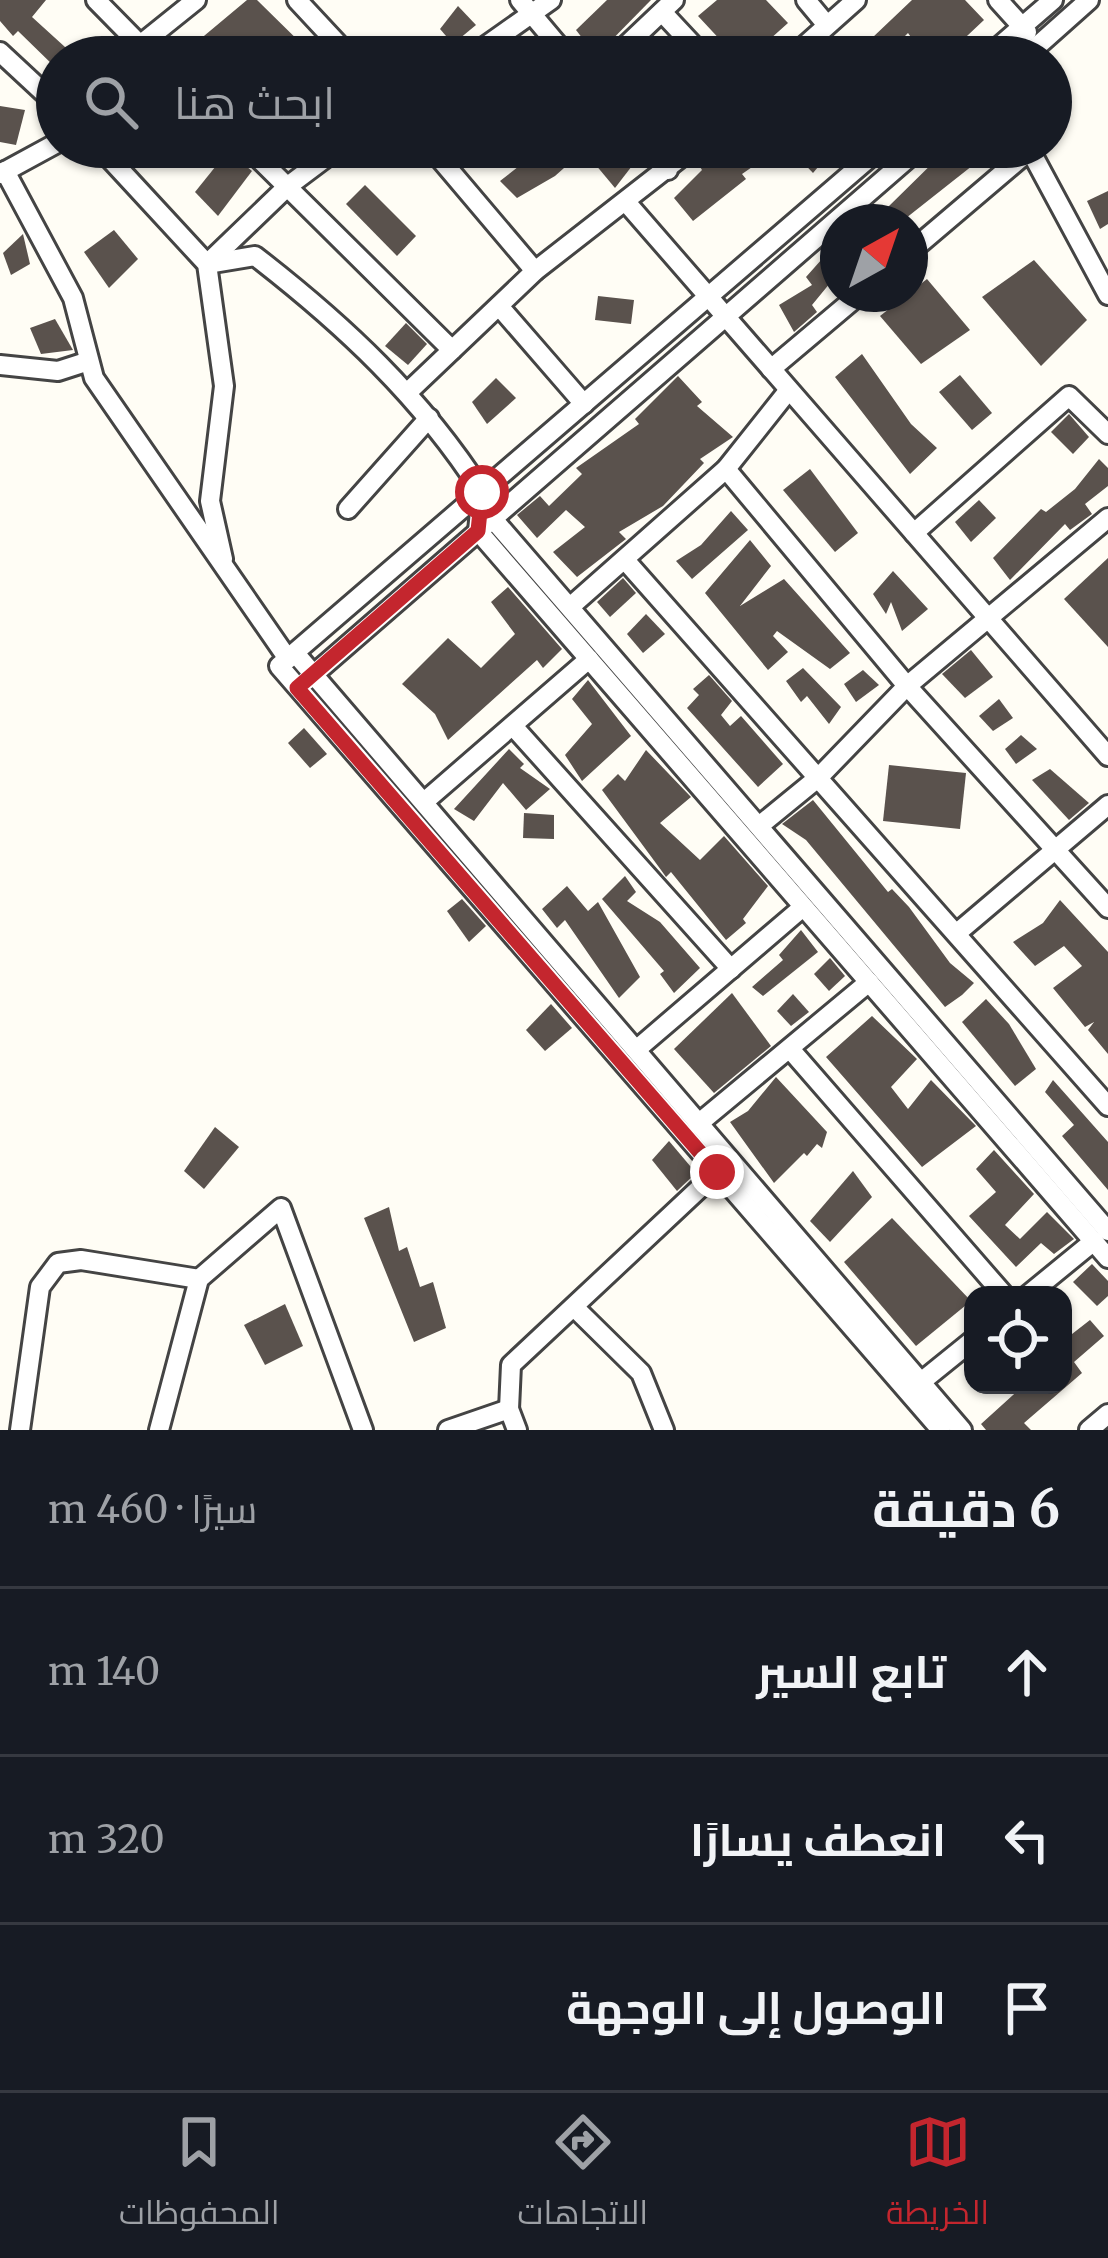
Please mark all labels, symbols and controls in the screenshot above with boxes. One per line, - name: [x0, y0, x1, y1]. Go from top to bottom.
- search box: [36, 36, 1072, 168]
- icon: search: [78, 69, 144, 135]
- text: ابحث هنا: [174, 75, 335, 131]
- north arrow: [820, 204, 928, 312]
- route start: [455, 465, 509, 519]
- route end: [690, 1145, 744, 1199]
- map controls: [964, 1286, 1072, 1394]
- button: locate: [964, 1286, 1072, 1394]
- text: 6 دقيقة: [872, 1477, 1060, 1541]
- text: سيرًا · 460 m: [48, 1485, 257, 1534]
- icon: ahead: [994, 1639, 1060, 1705]
- text: تابع السير: [756, 1644, 946, 1700]
- text: 140 m: [48, 1647, 160, 1696]
- icon: left: [994, 1807, 1060, 1873]
- text: انعطف يسارًا: [690, 1812, 946, 1868]
- text: 320 m: [48, 1815, 165, 1864]
- icon: arrive: [994, 1975, 1060, 2041]
- text: الوصول إلى الوجهة: [566, 1980, 946, 2036]
- tab: المحفوظات: [119, 2109, 280, 2243]
- tab: الاتجاهات: [517, 2109, 648, 2243]
- tab: الخريطة: [886, 2109, 989, 2243]

